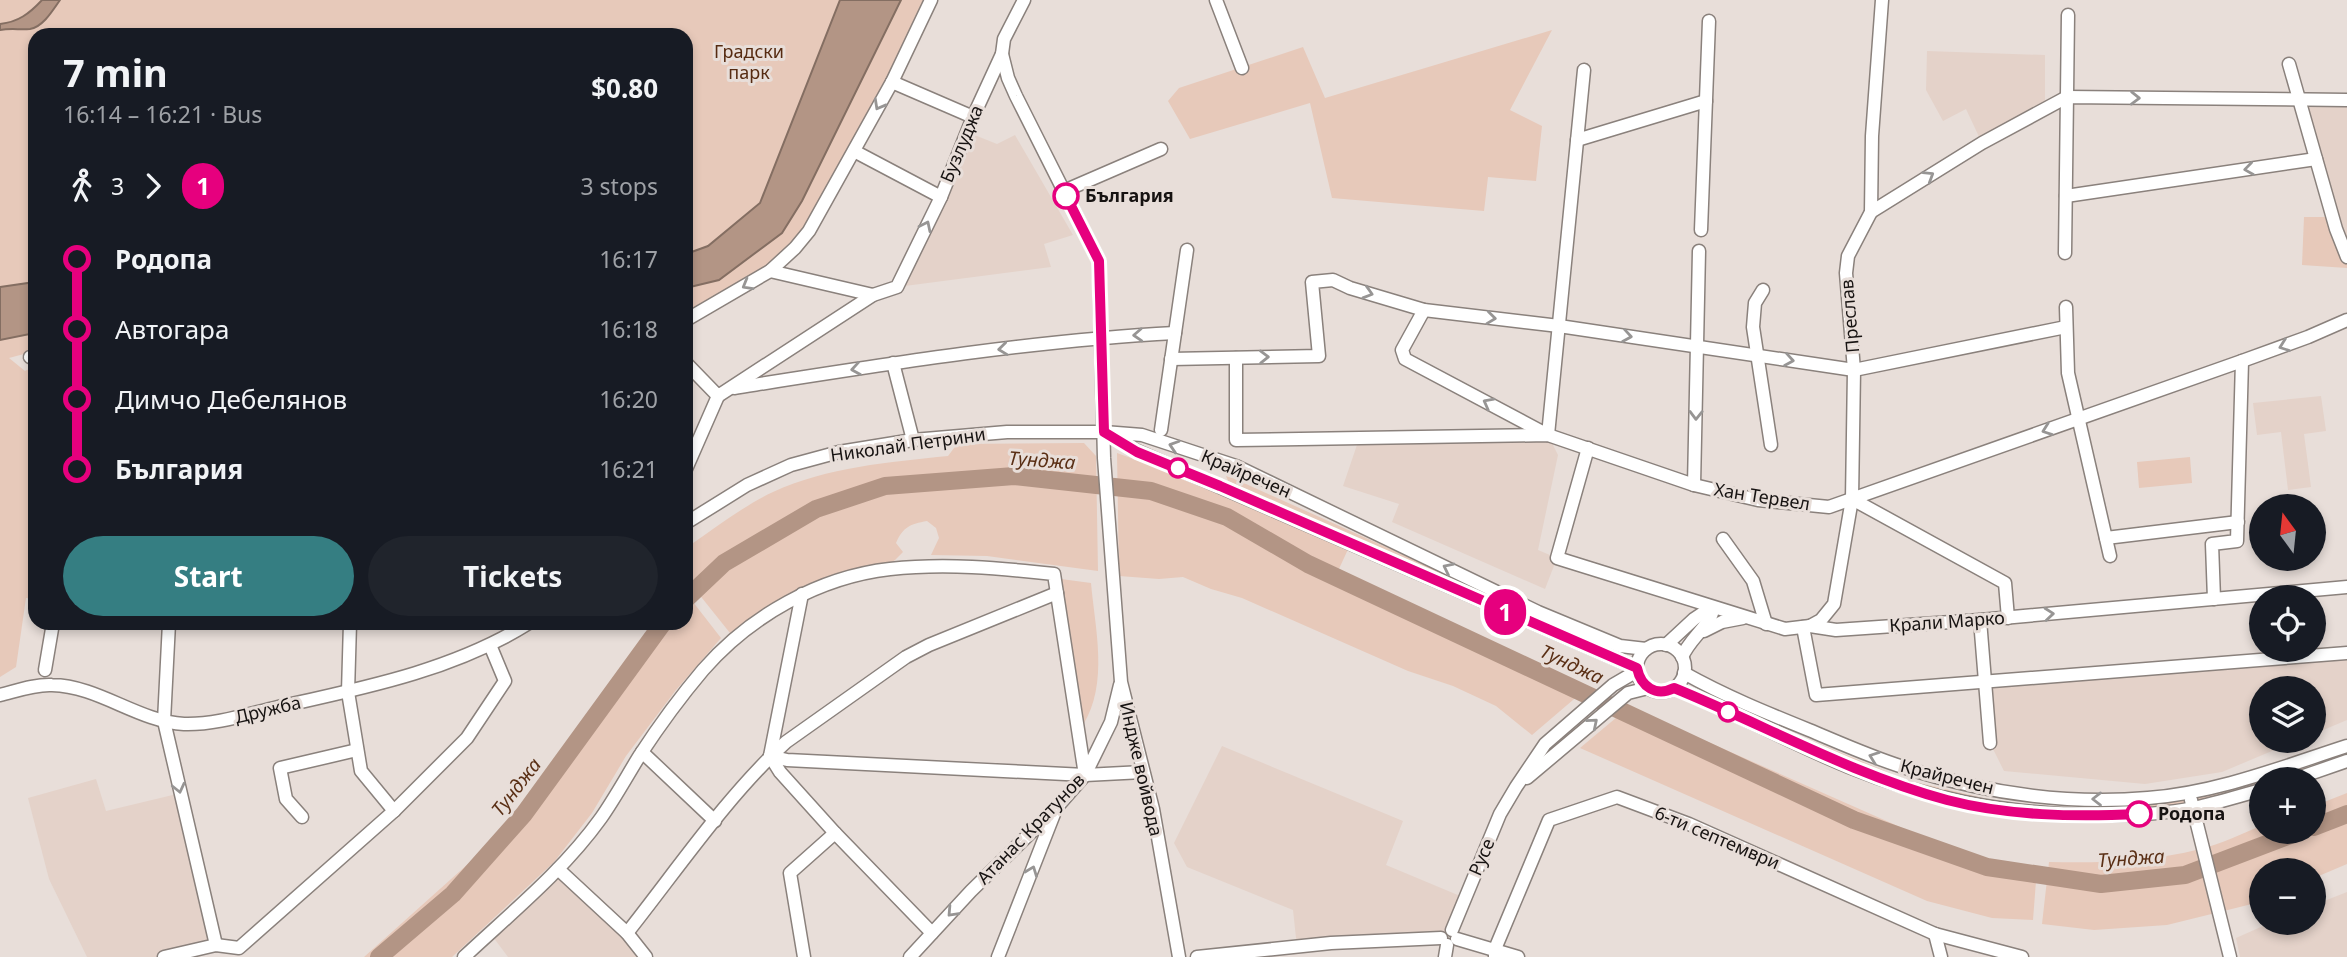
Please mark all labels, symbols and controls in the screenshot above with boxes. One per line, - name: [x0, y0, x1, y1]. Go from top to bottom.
- park label: Градски парк: [714, 39, 784, 84]
- text: 7 min: [63, 46, 168, 98]
- text: $0.80: [591, 70, 658, 106]
- one-way arrow: [2130, 90, 2141, 105]
- text: 16:14 – 16:21 · Bus: [63, 98, 262, 130]
- one-way arrow: [874, 98, 888, 110]
- street label: Бузлуджа: [934, 101, 988, 186]
- one-way arrow: [2243, 161, 2254, 176]
- icon: walk: [63, 167, 101, 205]
- icon: forward: [134, 167, 172, 205]
- text: 1: [196, 169, 210, 202]
- text: 3: [111, 170, 124, 202]
- text: 3 stops: [580, 170, 658, 202]
- one-way arrow: [1922, 172, 1935, 185]
- marker: България: [1053, 183, 1079, 209]
- place label: България: [1085, 183, 1174, 207]
- one-way arrow: [918, 221, 932, 233]
- text: Родопа: [115, 241, 212, 277]
- text: 16:17: [599, 243, 658, 275]
- one-way arrow: [741, 277, 754, 290]
- street label: Преслав: [1834, 278, 1864, 354]
- one-way arrow: [1361, 285, 1373, 300]
- one-way arrow: [1485, 310, 1497, 325]
- text: Автогара: [115, 311, 229, 347]
- text: 16:18: [599, 313, 658, 345]
- one-way arrow: [1132, 327, 1143, 342]
- one-way arrow: [1621, 328, 1633, 343]
- one-way arrow: [2279, 338, 2291, 352]
- one-way arrow: [997, 342, 1008, 357]
- one-way arrow: [1258, 350, 1269, 365]
- one-way arrow: [1783, 352, 1795, 367]
- one-way arrow: [850, 361, 862, 376]
- text: Димчо Дебелянов: [115, 381, 347, 417]
- text: 16:20: [599, 383, 658, 415]
- one-way arrow: [1483, 398, 1495, 411]
- one-way arrow: [1688, 410, 1704, 421]
- street label: Николай Петрини: [829, 421, 987, 467]
- one-way arrow: [2041, 422, 2053, 436]
- one-way arrow: [1168, 439, 1180, 454]
- street label: Крайречен: [1198, 443, 1295, 503]
- water label: Тунджа: [1008, 445, 1077, 475]
- text: България: [115, 451, 243, 487]
- text: 16:21: [599, 453, 658, 485]
- unlabelled marker: [1168, 458, 1188, 478]
- street label: Хан Тервел: [1712, 477, 1812, 515]
- north arrow: [2249, 494, 2326, 570]
- map controls: [2249, 494, 2326, 935]
- button: Start: [63, 536, 354, 616]
- button: Tickets: [368, 536, 658, 616]
- one-way arrow: [1443, 563, 1455, 577]
- button: locate: [2249, 585, 2326, 662]
- line badge: 1: [1482, 589, 1528, 635]
- text: 1: [1498, 595, 1512, 628]
- street label: Крали Марко: [1888, 605, 2006, 637]
- one-way arrow: [2044, 607, 2055, 622]
- water label: Тунджа: [1536, 638, 1608, 690]
- button: layers: [2249, 676, 2326, 753]
- street label: Дружба: [232, 690, 303, 728]
- street label: Индже войвода: [1115, 699, 1169, 838]
- unlabelled marker: [1718, 702, 1738, 722]
- one-way arrow: [1584, 719, 1597, 731]
- one-way arrow: [1869, 751, 1881, 765]
- water label: Тунджа: [485, 752, 547, 822]
- street label: Крайречен: [1898, 753, 1997, 799]
- button: +: [2249, 767, 2326, 844]
- street label: Атанас Кратунов: [971, 768, 1089, 889]
- one-way arrow: [171, 782, 186, 794]
- one-way arrow: [2091, 791, 2101, 807]
- street label: 6-ти септември: [1651, 800, 1784, 874]
- marker: Родопа: [2126, 801, 2152, 827]
- place label: Родопа: [2158, 801, 2225, 825]
- street label: Русе: [1463, 834, 1500, 879]
- water label: Тунджа: [2097, 843, 2166, 873]
- button: −: [2249, 858, 2326, 935]
- one-way arrow: [1024, 865, 1038, 877]
- one-way arrow: [947, 903, 960, 916]

